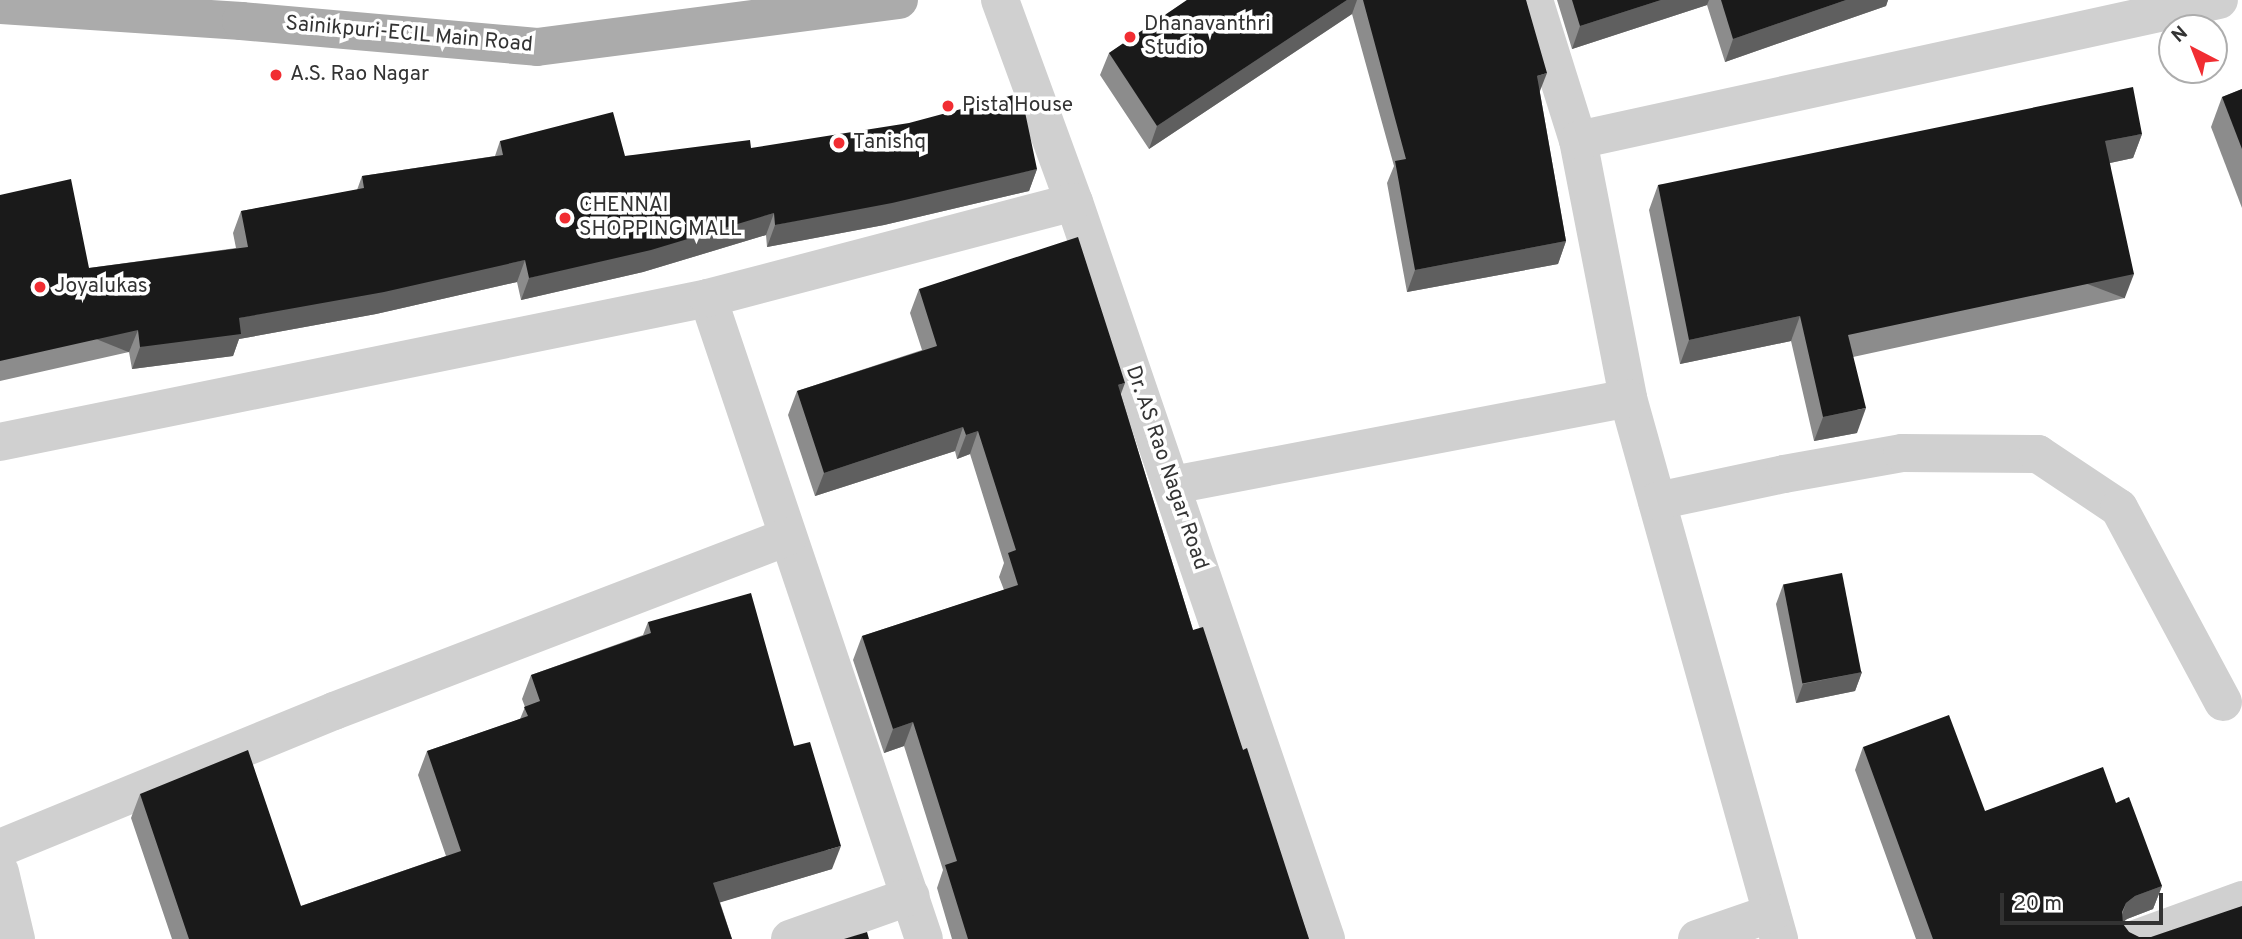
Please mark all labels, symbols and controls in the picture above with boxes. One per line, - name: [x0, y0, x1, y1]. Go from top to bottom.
- street label: Sainikpuri-ECIL Main Road: [284, 12, 534, 58]
- place label: Dhanavanthri Studio: [1144, 12, 1271, 62]
- north arrow: [2158, 14, 2228, 84]
- text: N: [2167, 21, 2193, 48]
- marker: Dhanavanthri Studio: [1122, 29, 1138, 45]
- place label: A.S. Rao Nagar: [290, 62, 429, 88]
- marker: A.S. Rao Nagar: [268, 67, 284, 83]
- place label: Pista House: [962, 93, 1073, 119]
- marker: Pista House: [940, 98, 956, 114]
- place label: Tanishq: [853, 130, 926, 156]
- marker: Tanishq: [831, 135, 847, 151]
- place label: CHENNAI SHOPPING MALL: [579, 193, 742, 243]
- marker: CHENNAI SHOPPING MALL: [557, 210, 573, 226]
- place label: Joyalukas: [54, 274, 148, 300]
- marker: Joyalukas: [32, 279, 48, 295]
- street label: Dr. AS Rao Nagar Road: [1119, 362, 1213, 574]
- scale bar: [2004, 880, 2167, 924]
- text: 20 m: [2013, 891, 2062, 918]

